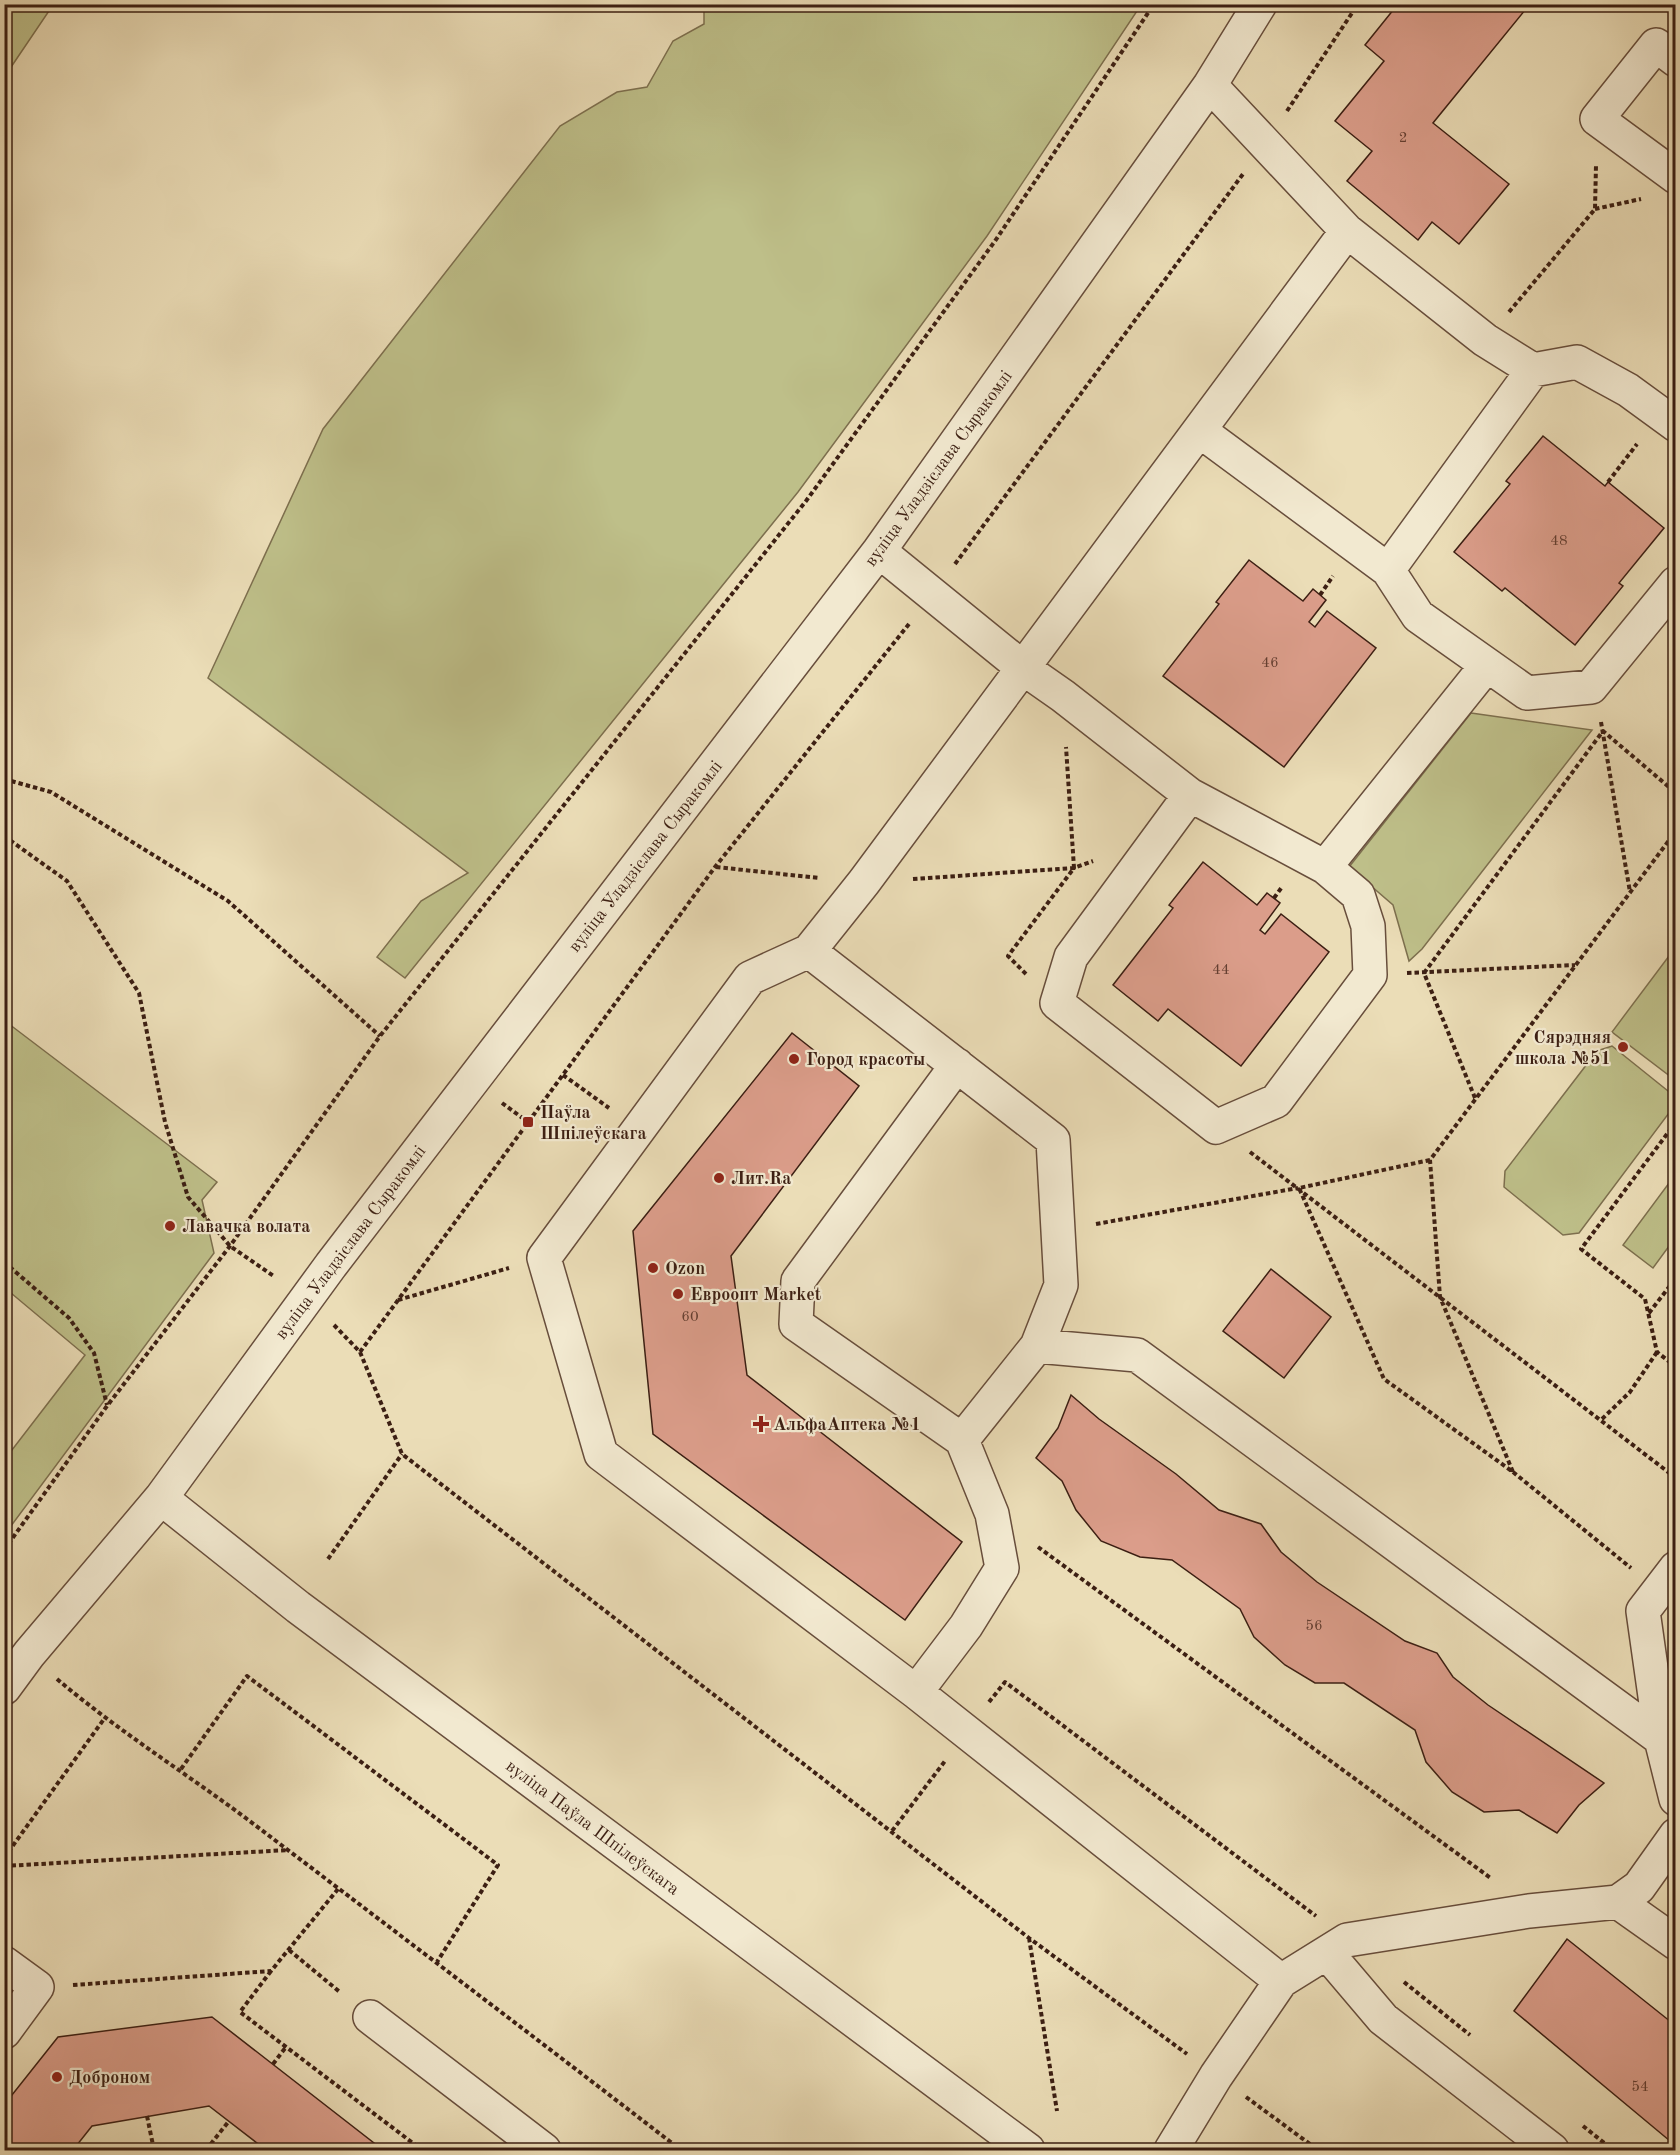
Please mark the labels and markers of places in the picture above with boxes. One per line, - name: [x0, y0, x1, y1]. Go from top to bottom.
- place label: Сярэдняя школа №51: [1515, 1029, 1611, 1068]
- marker: Сярэдняя школа №51: [1616, 1040, 1630, 1054]
- place label: Город красоты: [806, 1051, 925, 1069]
- marker: Город красоты: [787, 1052, 801, 1066]
- place label: Паўла Шпілеўскага: [540, 1104, 647, 1143]
- marker: Паўла Шпілеўскага: [521, 1115, 535, 1129]
- place label: Лит.Ra: [731, 1170, 791, 1188]
- marker: Лит.Ra: [712, 1171, 726, 1185]
- place label: Лавачка волата: [182, 1218, 310, 1236]
- marker: Лавачка волата: [163, 1219, 177, 1233]
- place label: Ozon: [665, 1260, 705, 1278]
- marker: Ozon: [646, 1261, 660, 1275]
- place label: Евроопт Market: [690, 1286, 822, 1304]
- marker: Евроопт Market: [671, 1287, 685, 1301]
- place label: АльфаАптека №1: [773, 1416, 921, 1435]
- marker: АльфаАптека №1: [754, 1417, 768, 1431]
- place label: Доброном: [69, 2069, 150, 2087]
- marker: Доброном: [50, 2070, 64, 2084]

